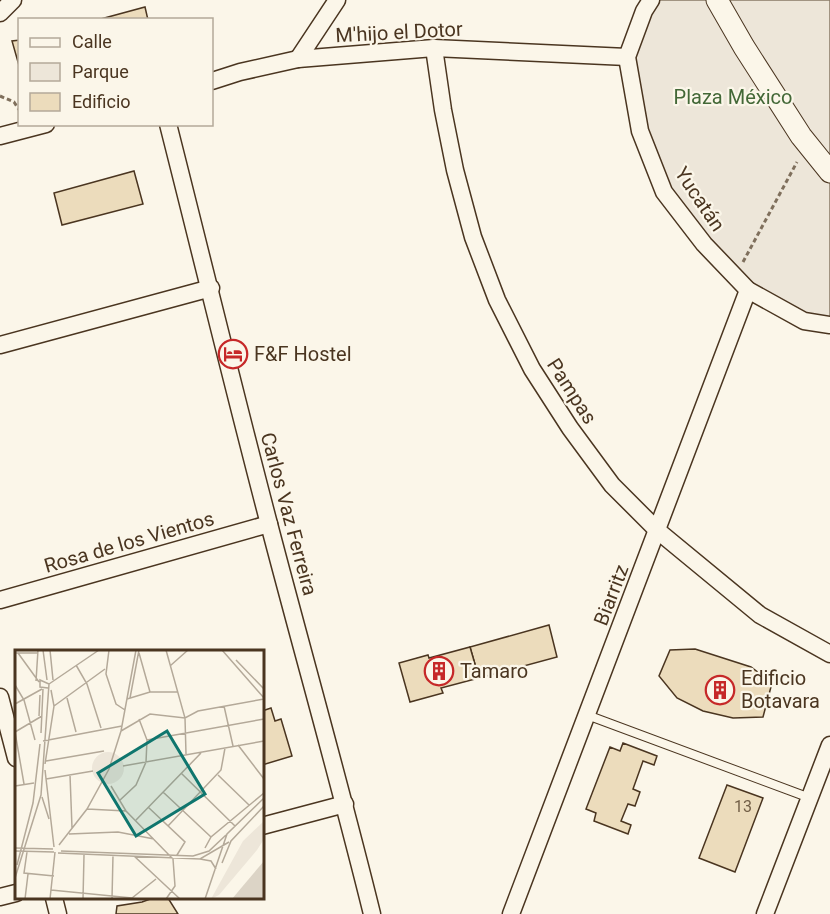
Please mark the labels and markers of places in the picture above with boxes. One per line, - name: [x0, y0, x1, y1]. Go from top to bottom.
- hotel icon: F&F Hostel: [217, 338, 249, 370]
- place label: F&F Hostel: [254, 342, 352, 366]
- building icon: Tamaro: [423, 655, 455, 687]
- place label: Tamaro: [460, 659, 528, 683]
- place label: Edificio Botavara: [741, 666, 820, 713]
- building icon: Edificio Botavara: [704, 674, 736, 706]

